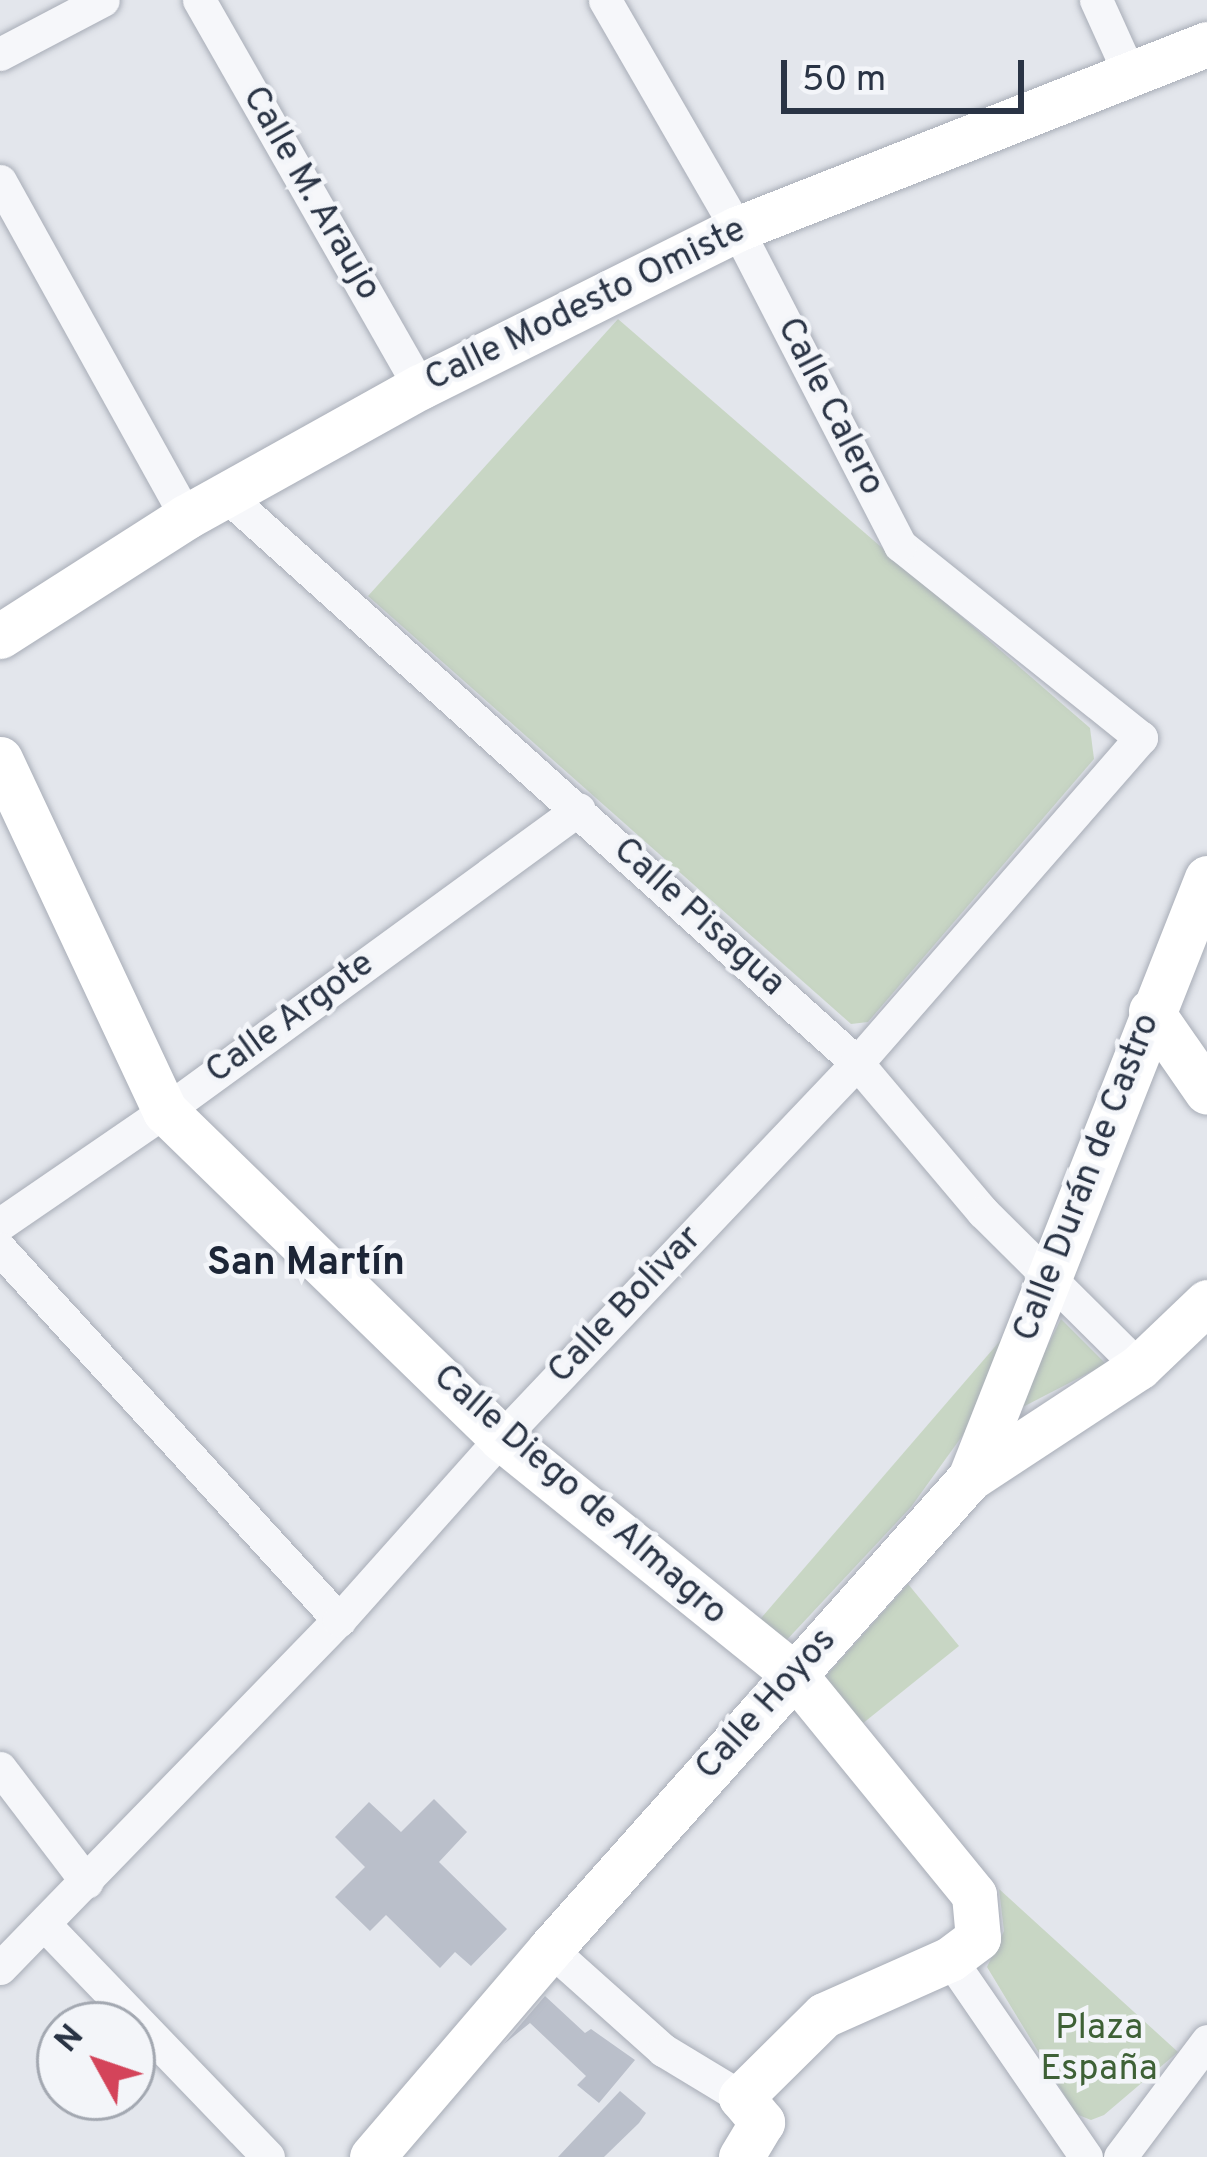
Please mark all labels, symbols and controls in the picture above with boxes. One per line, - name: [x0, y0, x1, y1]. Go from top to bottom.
- scale bar: [787, 36, 1030, 110]
- text: 50 m: [802, 58, 886, 104]
- street label: Calle M. Araujo: [231, 79, 389, 309]
- street label: Calle Modesto Omiste: [419, 210, 753, 402]
- street label: Calle Calero: [766, 311, 892, 503]
- street label: Calle Pisagua: [603, 830, 793, 1006]
- street label: Calle Argote: [198, 943, 384, 1095]
- street label: Calle Durán de Castro: [1006, 1008, 1170, 1348]
- street label: Calle Bolivar: [540, 1218, 712, 1394]
- district label: San Martín: [207, 1242, 405, 1288]
- street label: Calle Diego de Almagro: [423, 1356, 735, 1636]
- street label: Calle Hoyos: [688, 1620, 846, 1790]
- north arrow: [36, 2001, 156, 2121]
- park label: Plaza España: [1040, 2007, 1158, 2092]
- text: N: [47, 2017, 94, 2062]

